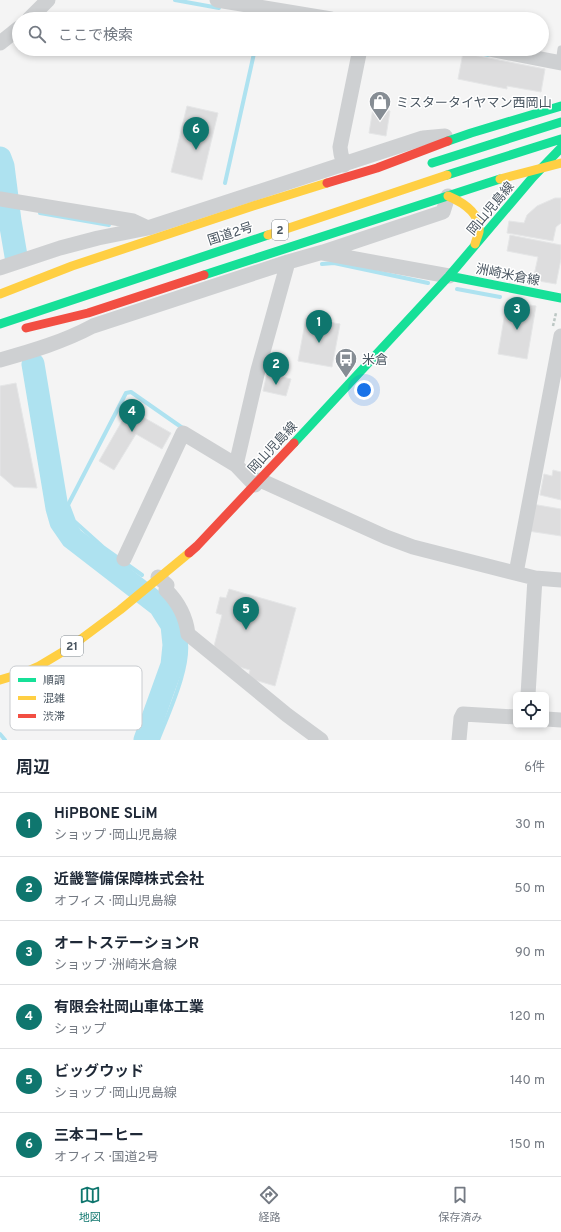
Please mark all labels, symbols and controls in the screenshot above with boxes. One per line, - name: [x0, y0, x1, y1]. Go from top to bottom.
- search box: [12, 12, 549, 56]
- icon: search: [26, 23, 48, 45]
- text: ここで検索: [58, 27, 133, 46]
- shop icon: ミスタータイヤマン西岡山: [367, 89, 393, 122]
- place label: ミスタータイヤマン西岡山: [396, 96, 552, 112]
- pin: 6: [183, 117, 209, 150]
- street label: 岡山児島線: [464, 179, 519, 239]
- street label: 国道2号: [206, 220, 255, 250]
- road number: 2: [272, 220, 288, 240]
- street label: 洲崎米倉線: [474, 261, 541, 290]
- pin: 3: [504, 297, 530, 330]
- pin: 1: [306, 310, 332, 343]
- bus stop icon: 米倉: [333, 346, 359, 379]
- pin: 2: [263, 352, 289, 385]
- place label: 米倉: [362, 353, 388, 369]
- your location: [354, 380, 374, 400]
- pin: 4: [119, 399, 145, 432]
- street label: 岡山児島線: [245, 418, 301, 478]
- pin: 5: [233, 597, 259, 630]
- road number: 21: [61, 636, 83, 656]
- legend: [10, 666, 142, 730]
- text: 順調: [43, 674, 65, 688]
- text: 混雑: [43, 692, 65, 706]
- map controls: [513, 692, 549, 728]
- button: locate: [513, 692, 549, 728]
- text: 渋滞: [43, 710, 65, 724]
- text: 周辺: [16, 758, 50, 780]
- text: 6件: [524, 760, 545, 776]
- text: HiPBONE SLiM: [54, 805, 158, 824]
- text: 1: [26, 817, 32, 833]
- text: 30 m: [515, 817, 545, 833]
- text: ショップ · 岡山児島線: [54, 828, 177, 844]
- text: 近畿警備保障株式会社: [54, 871, 204, 890]
- text: 2: [25, 881, 33, 897]
- text: 50 m: [515, 881, 545, 897]
- text: オフィス · 岡山児島線: [54, 894, 177, 910]
- text: オートステーションR: [54, 935, 199, 954]
- text: 3: [25, 945, 33, 961]
- text: 90 m: [515, 945, 545, 961]
- text: ショップ · 洲崎米倉線: [54, 958, 177, 974]
- text: 有限会社岡山車体工業: [54, 999, 204, 1018]
- text: 4: [25, 1009, 33, 1025]
- text: 120 m: [510, 1009, 545, 1025]
- text: ショップ: [54, 1022, 106, 1038]
- text: ビッグウッド: [54, 1063, 144, 1082]
- text: 5: [25, 1073, 33, 1089]
- text: 140 m: [510, 1073, 545, 1089]
- text: ショップ · 岡山児島線: [54, 1086, 177, 1102]
- text: 三本コーヒー: [54, 1127, 144, 1146]
- text: 6: [25, 1137, 33, 1153]
- text: 150 m: [510, 1137, 545, 1153]
- text: オフィス · 国道2号: [54, 1150, 159, 1166]
- tab: 地図: [79, 1184, 101, 1225]
- tab: 経路: [258, 1184, 280, 1225]
- tab: 保存済み: [438, 1184, 482, 1225]

